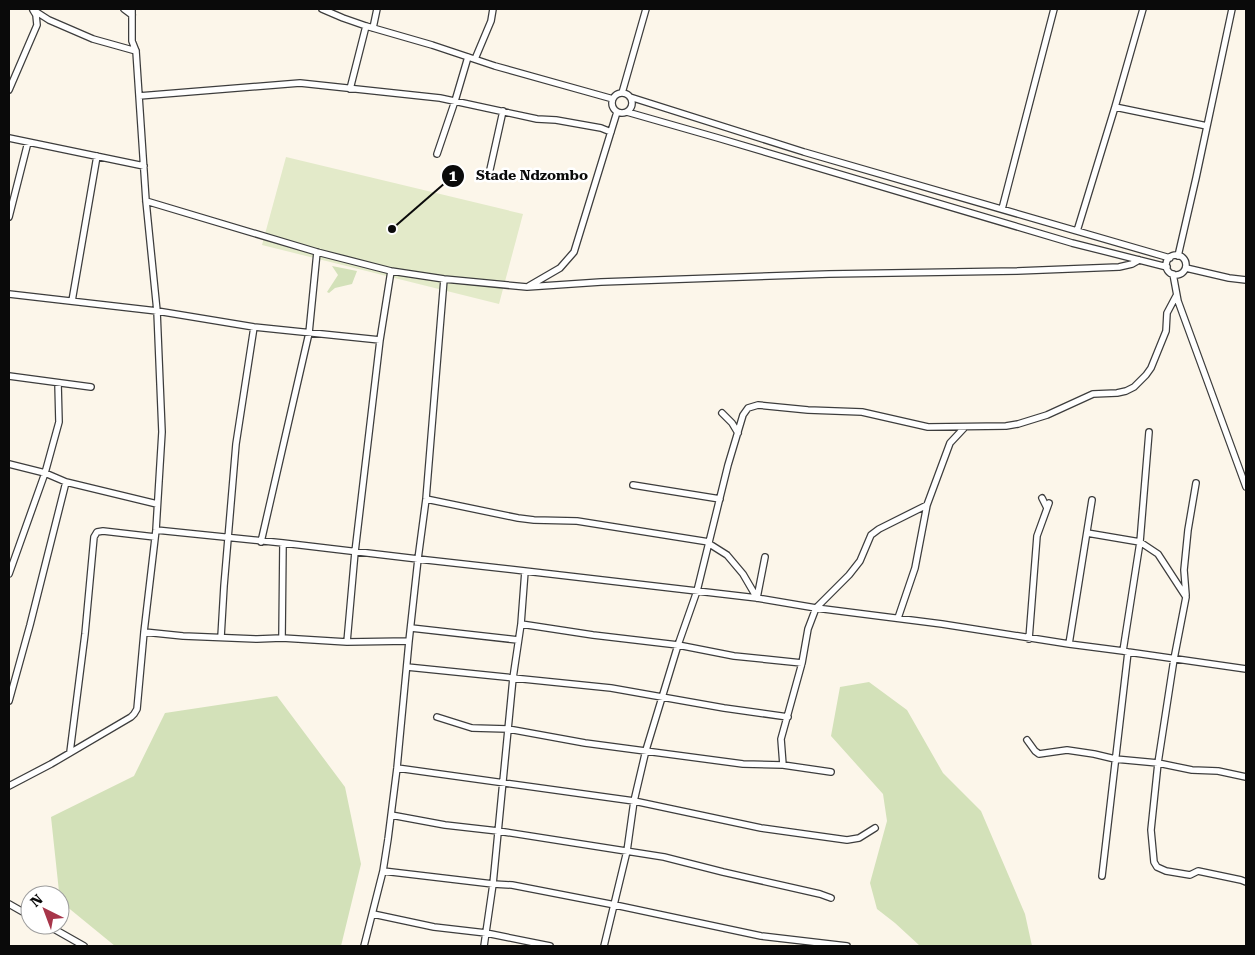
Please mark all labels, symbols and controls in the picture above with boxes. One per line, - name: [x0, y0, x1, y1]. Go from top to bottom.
- callout: Stade Ndzombo: [441, 161, 598, 190]
- text: 1: [449, 167, 458, 185]
- text: Stade Ndzombo: [476, 167, 588, 183]
- north arrow: [20, 885, 70, 935]
- text: N: [27, 891, 46, 910]

